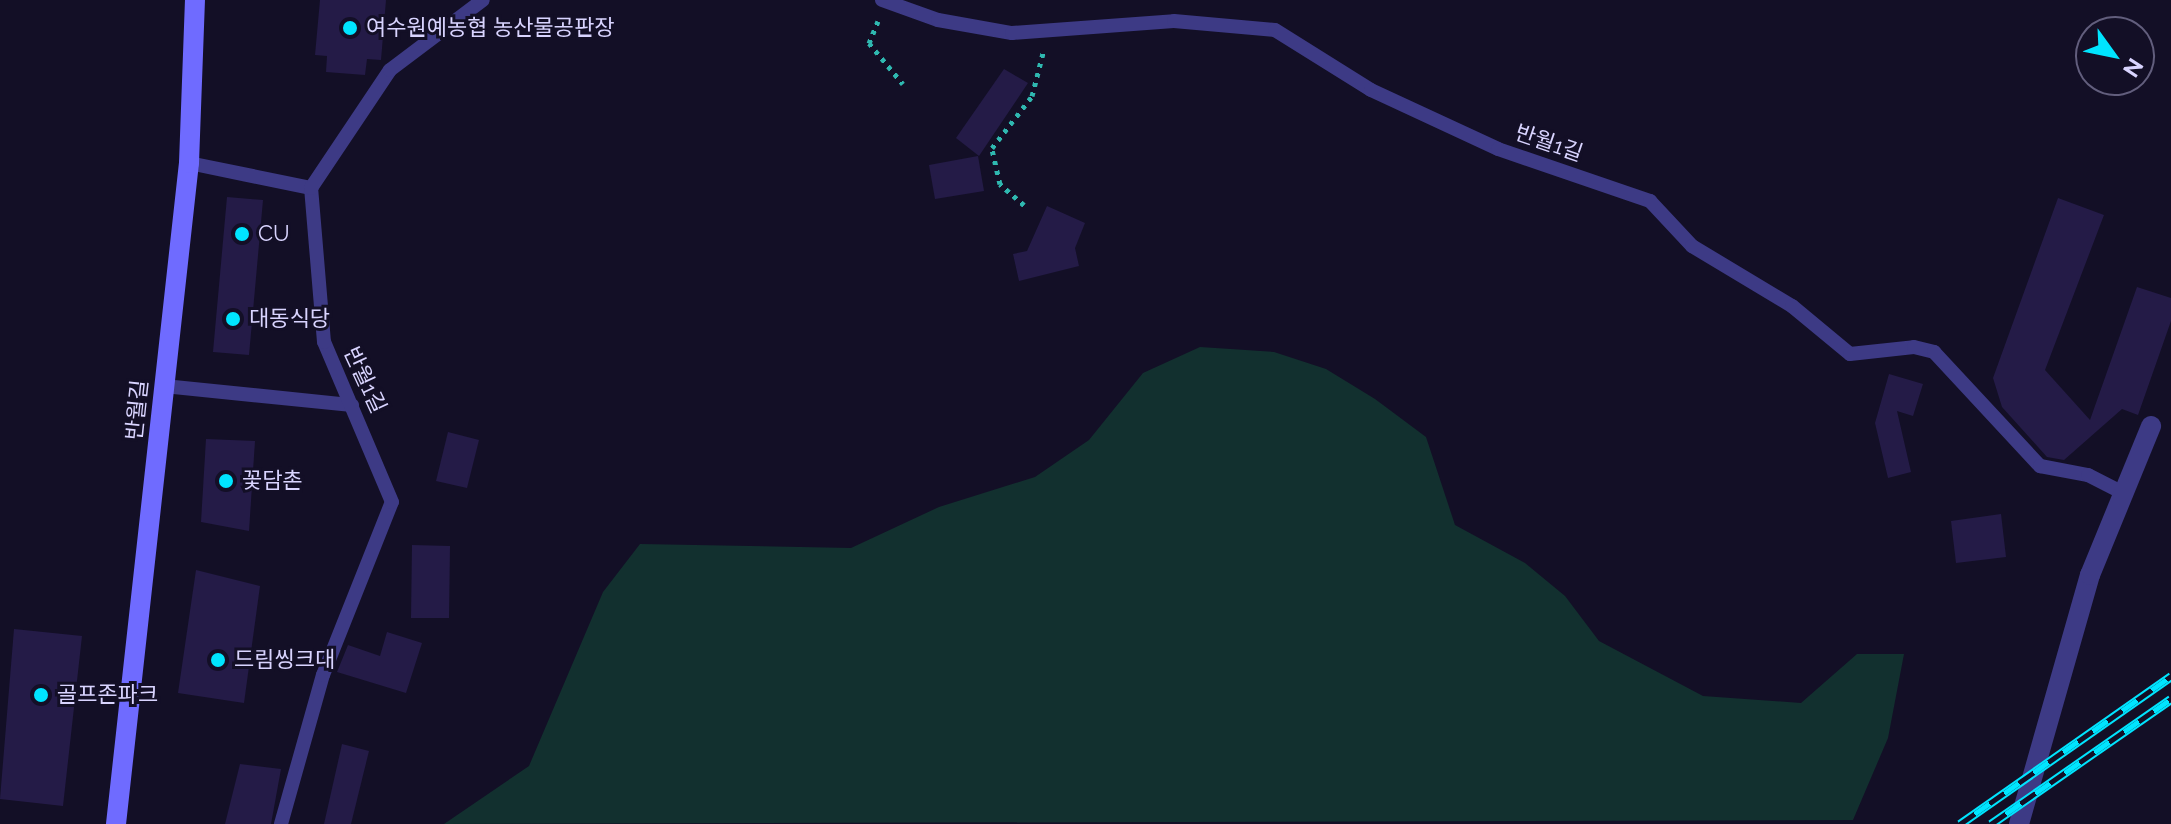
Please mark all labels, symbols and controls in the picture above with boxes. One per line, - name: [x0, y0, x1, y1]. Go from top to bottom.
- place label: 여수원예농협 농산물공판장: [366, 15, 614, 41]
- north arrow: [2075, 16, 2155, 96]
- marker: 여수원예농협 농산물공판장: [341, 19, 359, 37]
- text: N: [2118, 54, 2149, 82]
- street label: 반월1길: [1512, 119, 1586, 167]
- place label: CU: [258, 221, 290, 247]
- marker: CU: [233, 225, 251, 243]
- place label: 대동식당: [249, 306, 330, 332]
- marker: 대동식당: [224, 310, 242, 328]
- street label: 반월1길: [338, 343, 392, 417]
- street label: 반월길: [121, 378, 153, 442]
- place label: 꽃담촌: [242, 468, 303, 494]
- marker: 꽃담촌: [217, 472, 235, 490]
- place label: 드림씽크대: [234, 647, 335, 673]
- marker: 드림씽크대: [209, 651, 227, 669]
- place label: 골프존파크: [57, 682, 158, 708]
- marker: 골프존파크: [32, 686, 50, 704]

